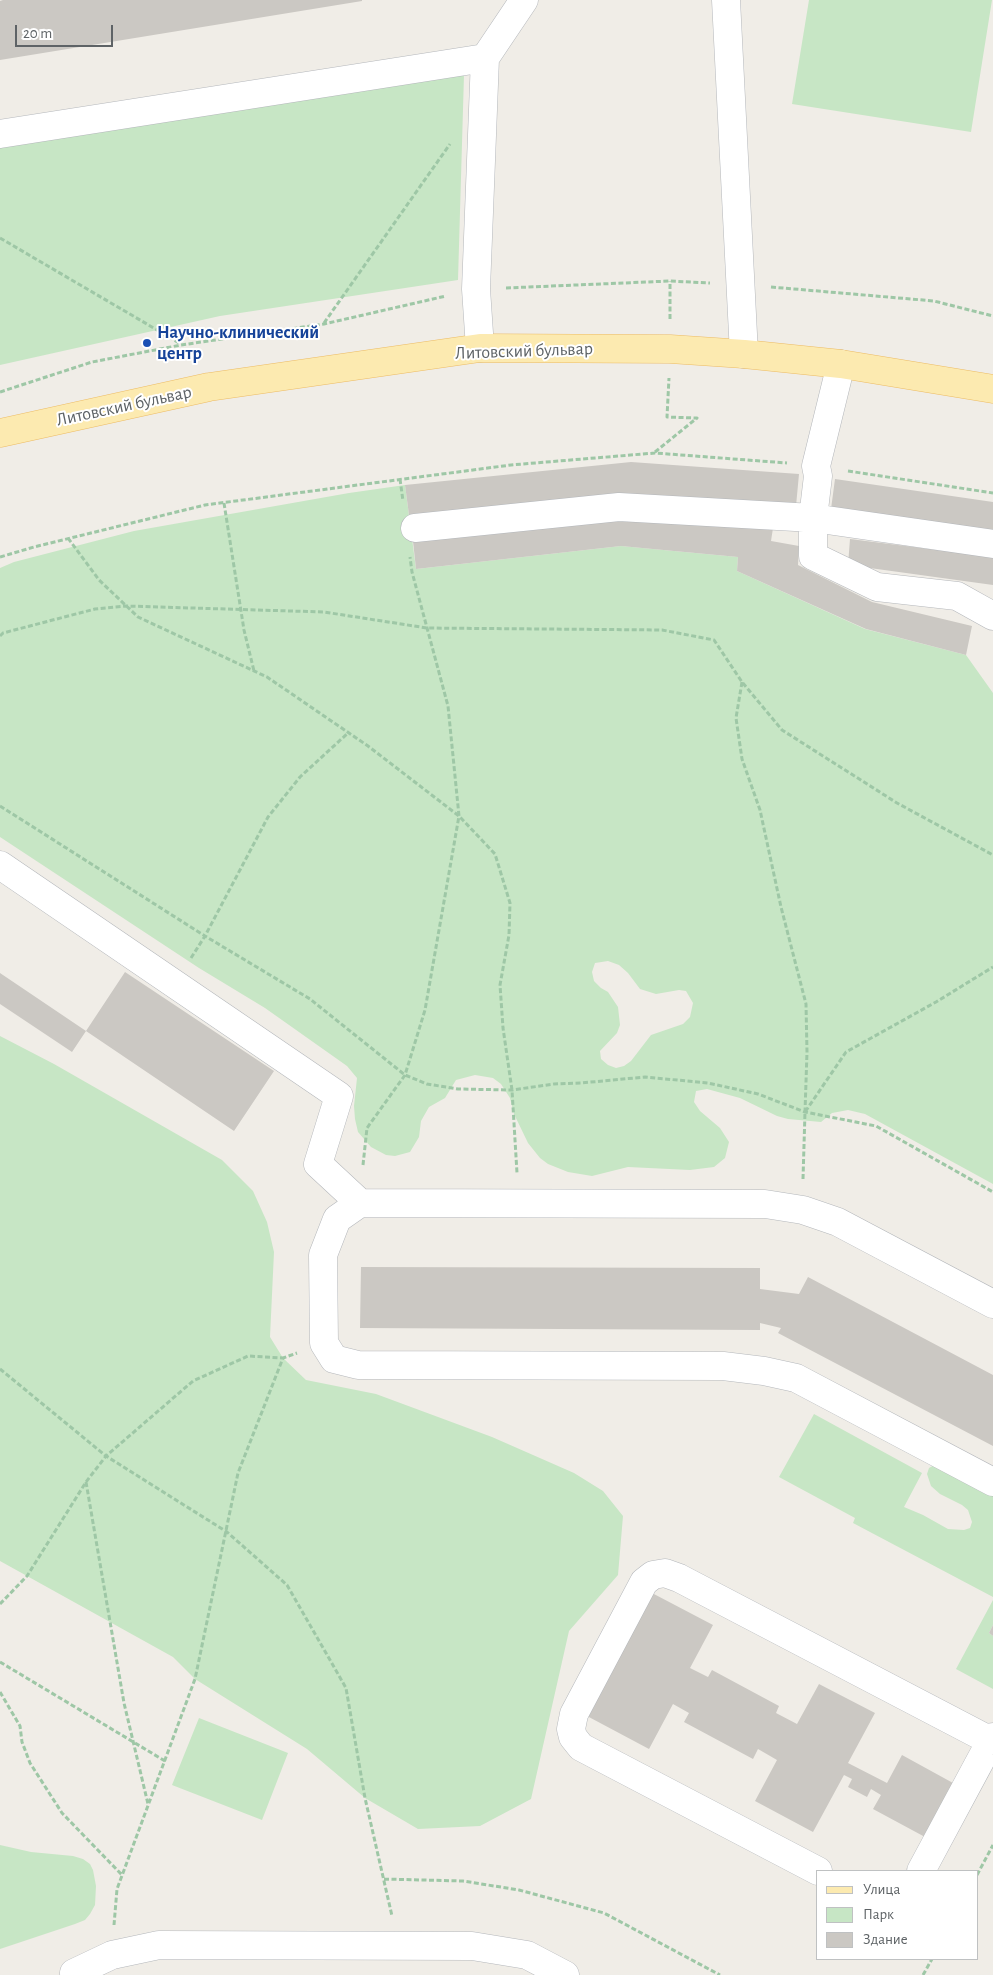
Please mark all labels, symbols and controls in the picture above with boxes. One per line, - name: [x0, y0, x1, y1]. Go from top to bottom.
- scale bar: [18, 15, 115, 47]
- text: 20 m: [23, 26, 52, 41]
- place label: Научно-клинический центр: [157, 322, 319, 364]
- marker: Научно-клинический центр: [141, 337, 153, 349]
- street label: Литовский бульвар: [455, 338, 593, 364]
- street label: Литовский бульвар: [54, 381, 194, 431]
- legend: [816, 1870, 978, 1960]
- text: Улица: [863, 1882, 900, 1897]
- text: Парк: [863, 1907, 894, 1922]
- text: Здание: [863, 1932, 908, 1947]

